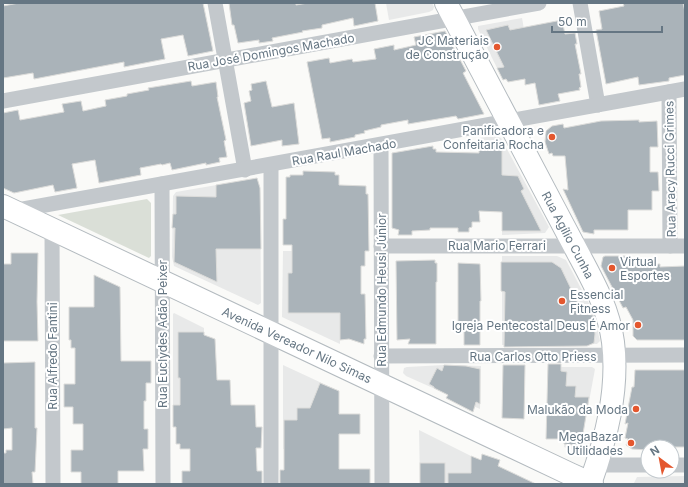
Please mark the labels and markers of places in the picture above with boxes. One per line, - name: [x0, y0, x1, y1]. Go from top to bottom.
- place label: JC Materiais de Construção: [405, 33, 489, 62]
- marker: JC Materiais de Construção: [492, 42, 502, 52]
- place label: Panificadora e Confeitaria Rocha: [443, 123, 544, 152]
- marker: Panificadora e Confeitaria Rocha: [547, 132, 557, 142]
- place label: Virtual Esportes: [620, 254, 670, 283]
- marker: Virtual Esportes: [607, 263, 617, 273]
- place label: Essencial Fitness: [570, 287, 623, 316]
- marker: Essencial Fitness: [557, 296, 567, 306]
- place label: Igreja Pentecostal Deus É Amor: [452, 318, 630, 333]
- marker: Igreja Pentecostal Deus É Amor: [633, 320, 643, 330]
- place label: Malukão da Moda: [527, 402, 628, 417]
- marker: Malukão da Moda: [631, 404, 641, 414]
- place label: MegaBazar Utilidades: [559, 429, 623, 458]
- marker: MegaBazar Utilidades: [626, 438, 636, 448]

